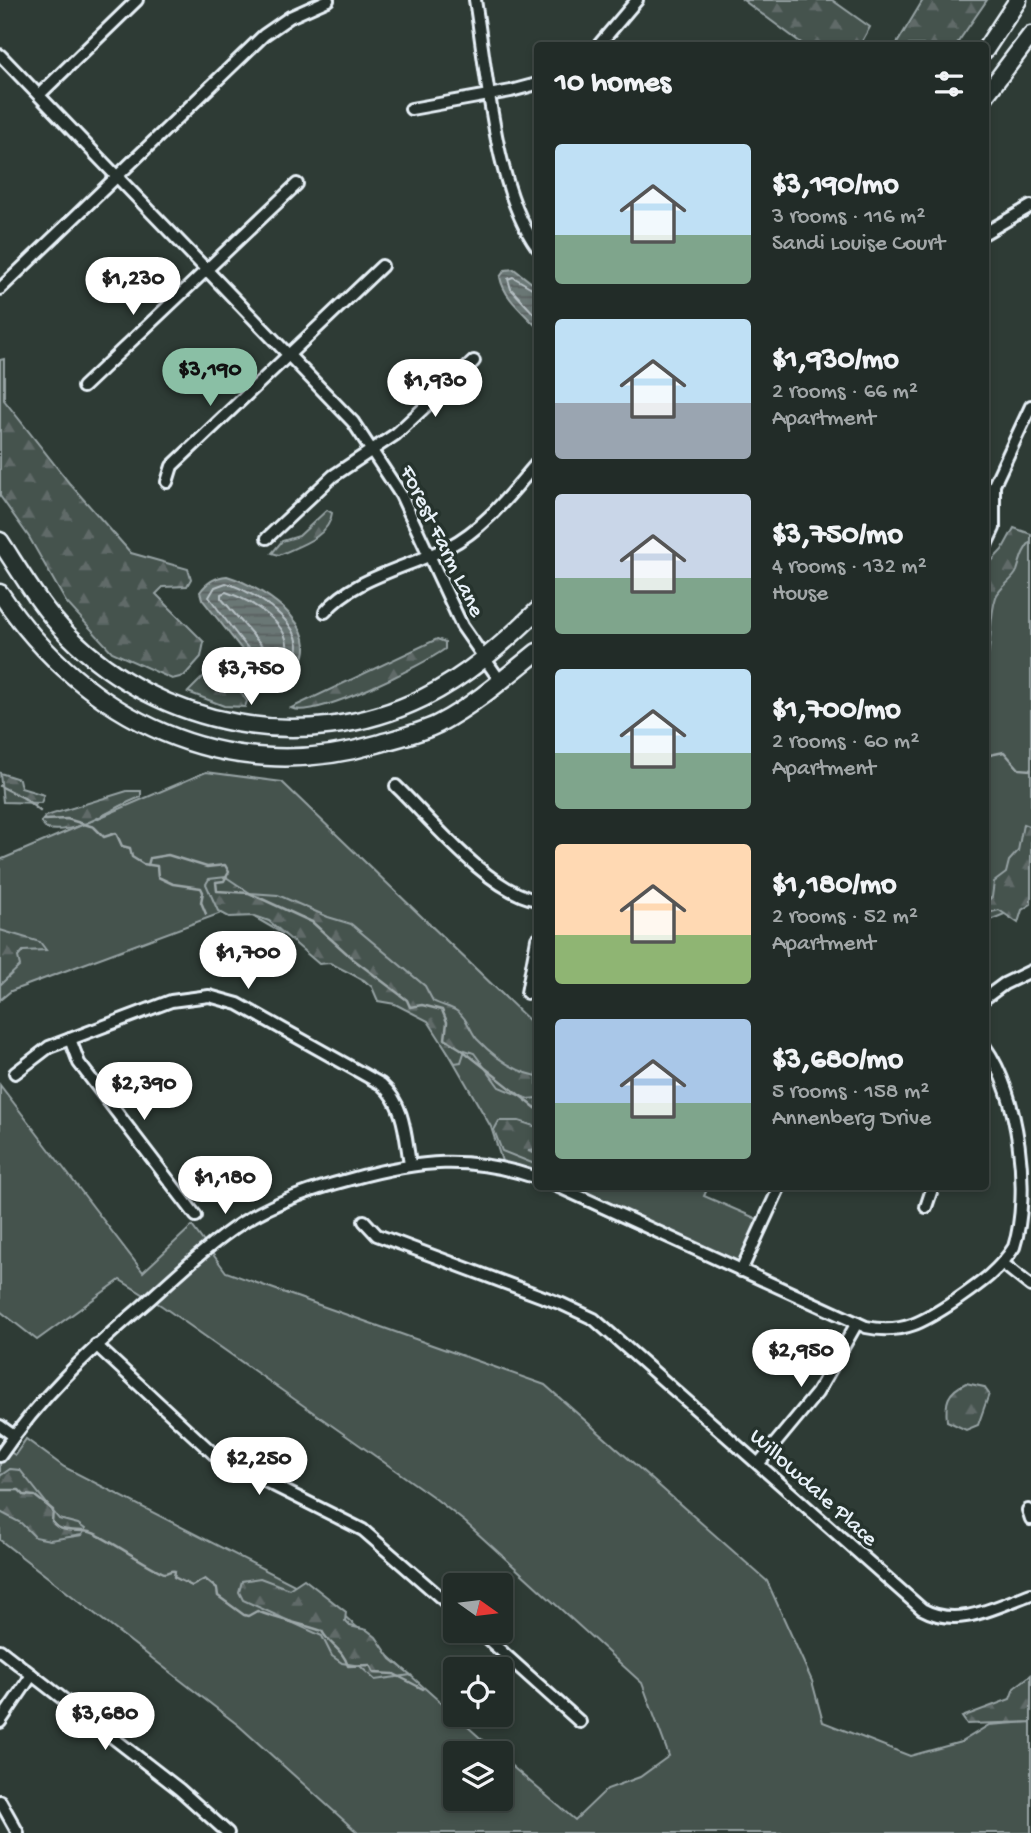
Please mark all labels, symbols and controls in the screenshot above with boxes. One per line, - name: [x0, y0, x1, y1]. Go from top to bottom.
- icon: filters: [930, 65, 968, 103]
- text: 10 homes: [555, 67, 671, 102]
- text: $3,190/mo: [772, 169, 899, 204]
- icon: home: [611, 172, 695, 256]
- text: 3 rooms · 116 m²: [772, 204, 925, 231]
- text: Sandi Louise Court: [772, 231, 945, 258]
- pin: $1,230: [76, 258, 190, 317]
- text: $1,230: [101, 266, 165, 293]
- text: $1,930/mo: [772, 344, 899, 379]
- icon: home: [611, 347, 695, 431]
- pin: $3,190: [153, 348, 267, 408]
- text: $3,190: [178, 357, 242, 384]
- pin: $1,930: [378, 360, 492, 419]
- text: $1,930: [403, 368, 467, 395]
- text: 2 rooms · 66 m²: [772, 379, 918, 406]
- text: Apartment: [772, 406, 876, 433]
- street label: Forest Farm Lane: [392, 460, 490, 623]
- text: $3,750/mo: [772, 519, 903, 554]
- icon: home: [611, 522, 695, 606]
- text: 4 rooms · 132 m²: [772, 554, 927, 581]
- text: House: [772, 581, 828, 608]
- pin: $3,750: [194, 648, 308, 707]
- text: $3,750: [218, 656, 284, 683]
- text: $1,700/mo: [772, 694, 901, 729]
- icon: home: [611, 697, 695, 781]
- text: 2 rooms · 60 m²: [772, 729, 919, 756]
- text: Apartment: [772, 756, 876, 783]
- text: $1,180/mo: [772, 869, 897, 904]
- icon: home: [611, 872, 695, 956]
- text: 2 rooms · 52 m²: [772, 904, 918, 931]
- text: Apartment: [772, 931, 876, 958]
- pin: $1,700: [191, 932, 305, 991]
- text: $1,700: [216, 940, 280, 967]
- text: $3,680/mo: [772, 1044, 903, 1079]
- icon: home: [611, 1047, 695, 1131]
- pin: $2,390: [87, 1062, 201, 1122]
- text: $2,390: [111, 1071, 177, 1098]
- text: 5 rooms · 158 m²: [772, 1079, 929, 1106]
- text: Annenberg Drive: [772, 1106, 931, 1133]
- pin: $1,180: [168, 1156, 282, 1216]
- text: $1,180: [194, 1165, 256, 1192]
- pin: $2,950: [744, 1330, 858, 1389]
- text: $2,950: [768, 1338, 834, 1365]
- street label: Willowdale Place: [743, 1424, 883, 1554]
- pin: $2,250: [202, 1438, 316, 1497]
- text: $2,250: [226, 1446, 292, 1473]
- north arrow: [443, 1573, 513, 1643]
- map controls: [443, 1573, 513, 1811]
- button: locate: [443, 1657, 513, 1727]
- pin: $3,680: [48, 1692, 162, 1752]
- text: $3,680: [72, 1701, 138, 1728]
- button: layers: [443, 1741, 513, 1811]

